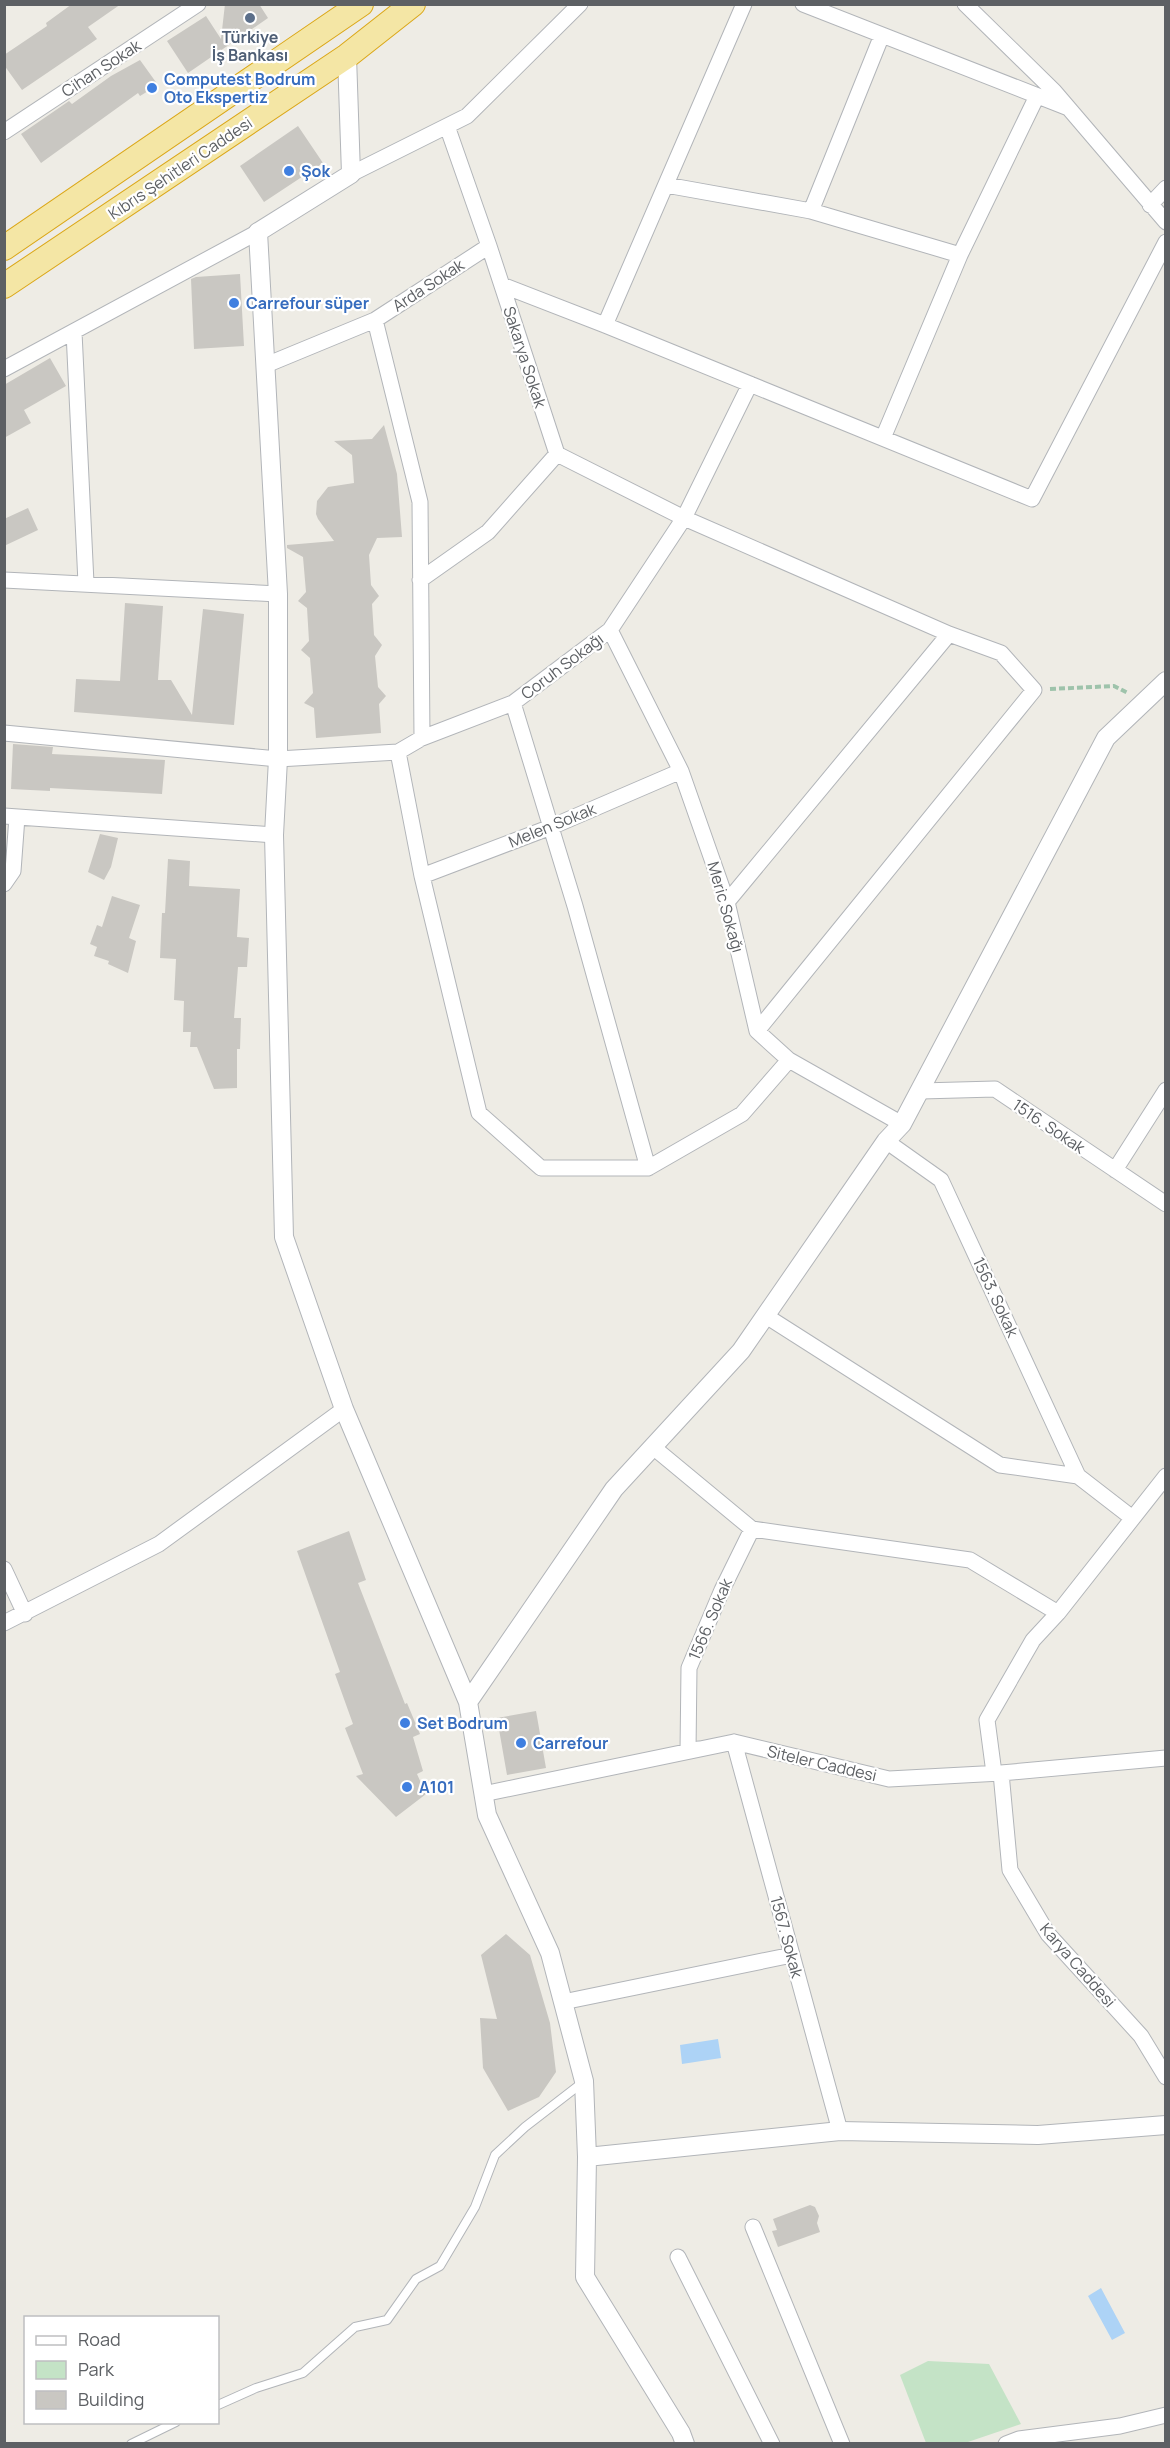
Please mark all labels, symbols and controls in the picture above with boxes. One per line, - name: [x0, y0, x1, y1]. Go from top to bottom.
- marker: Türkiye İş Bankası: [243, 11, 257, 25]
- place label: Türkiye İş Bankası: [212, 26, 288, 66]
- street label: Cihan Sokak: [57, 34, 146, 102]
- place label: Computest Bodrum Oto Ekspertiz: [164, 68, 316, 108]
- marker: Computest Bodrum Oto Ekspertiz: [145, 81, 159, 95]
- street label: Kıbrıs Şehitleri Caddesi: [104, 112, 256, 224]
- place label: Şok: [301, 160, 330, 182]
- marker: Şok: [282, 164, 296, 178]
- street label: Arda Sokak: [388, 253, 469, 316]
- place label: Carrefour süper: [246, 292, 369, 314]
- marker: Carrefour süper: [227, 296, 241, 310]
- street label: Sakarya Sokak: [498, 303, 552, 412]
- street label: Coruh Sokağı: [516, 628, 608, 704]
- street label: Melen Sokak: [505, 797, 600, 853]
- street label: Meric Sokağı: [703, 859, 749, 955]
- street label: 1516. Sokak: [1008, 1094, 1090, 1159]
- street label: 1563. Sokak: [968, 1254, 1025, 1341]
- street label: 1566. Sokak: [683, 1574, 737, 1663]
- place label: Set Bodrum: [417, 1712, 508, 1734]
- marker: Set Bodrum: [398, 1716, 412, 1730]
- place label: Carrefour: [533, 1732, 608, 1754]
- marker: Carrefour: [514, 1736, 528, 1750]
- street label: Siteler Caddesi: [765, 1740, 879, 1786]
- place label: A101: [419, 1776, 454, 1798]
- marker: A101: [400, 1780, 414, 1794]
- street label: 1567. Sokak: [766, 1894, 809, 1981]
- street label: Karya Caddesi: [1035, 1918, 1121, 2012]
- legend: [24, 2316, 219, 2424]
- text: Road: [78, 2327, 121, 2351]
- text: Park: [78, 2357, 115, 2381]
- text: Building: [78, 2387, 144, 2411]

